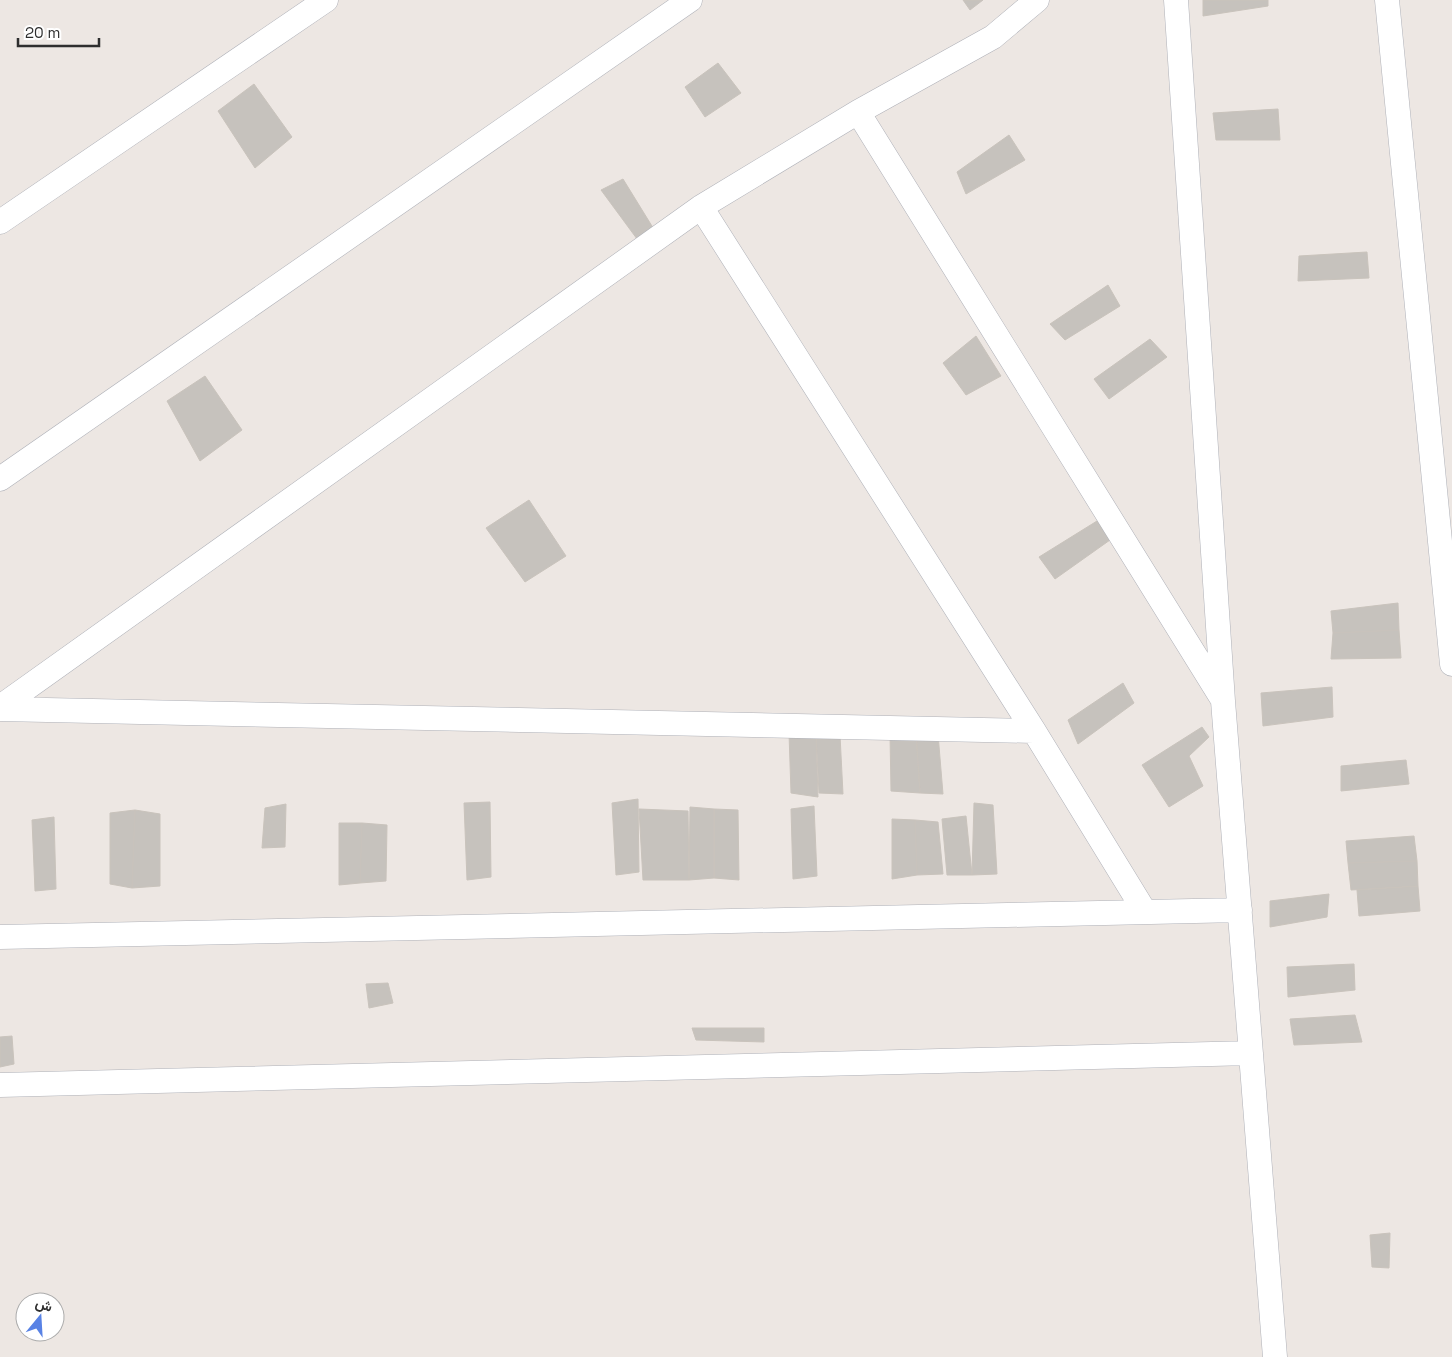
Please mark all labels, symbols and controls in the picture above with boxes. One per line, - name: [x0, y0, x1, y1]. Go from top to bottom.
- scale bar: [18, 15, 99, 47]
- text: 20 m: [25, 23, 60, 42]
- north arrow: [15, 1292, 65, 1342]
- text: ش: [33, 1293, 55, 1316]

